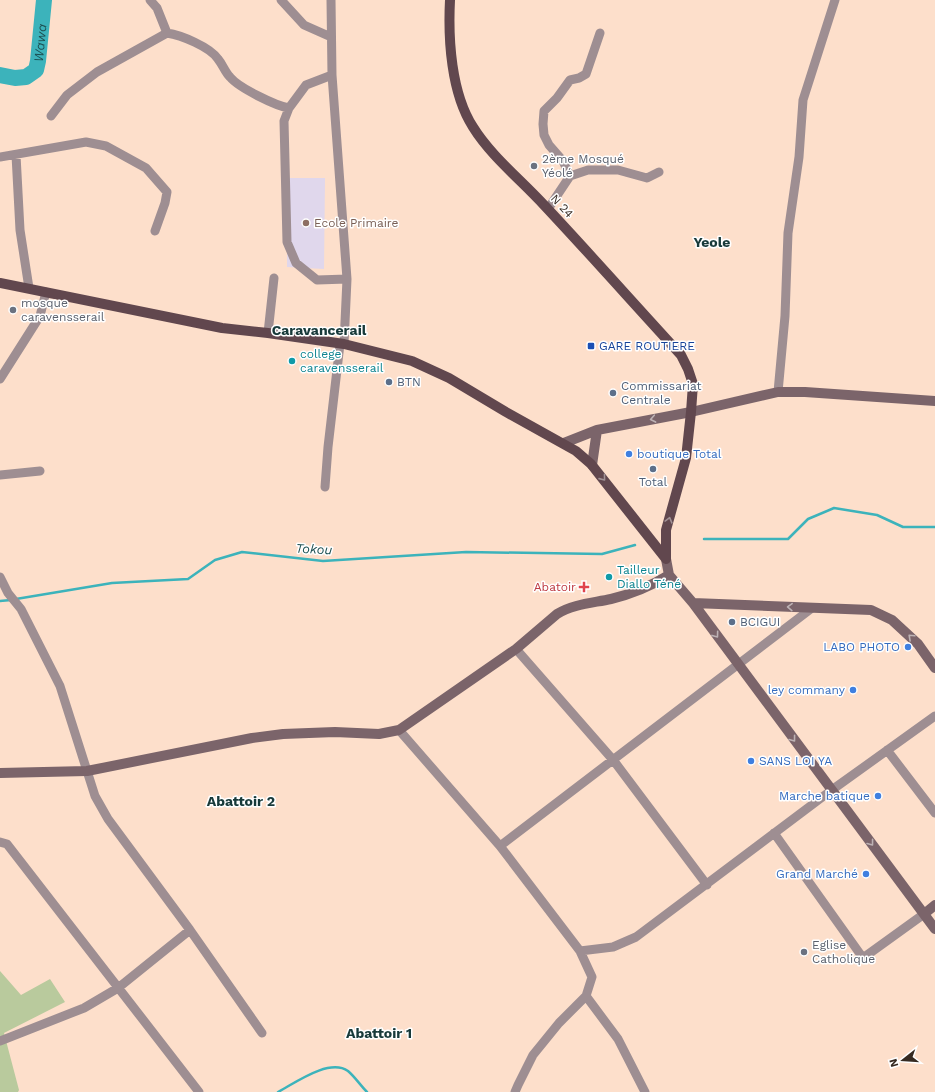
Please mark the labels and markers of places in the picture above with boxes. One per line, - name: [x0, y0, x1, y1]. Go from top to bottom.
- place label: 2ème Mosqué Yéolé: [542, 152, 624, 180]
- marker: 2ème Mosqué Yéolé: [529, 161, 539, 171]
- place label: Ecole Primaire: [314, 216, 399, 230]
- marker: Ecole Primaire: [301, 218, 311, 228]
- place label: mosque caravensserail: [21, 296, 105, 324]
- marker: mosque caravensserail: [8, 305, 18, 315]
- place label: GARE ROUTIERE: [599, 339, 695, 353]
- marker: GARE ROUTIERE: [586, 341, 596, 351]
- place label: college caravensserail: [300, 347, 384, 375]
- marker: college caravensserail: [287, 356, 297, 366]
- place label: BTN: [397, 375, 421, 389]
- marker: BTN: [384, 377, 394, 387]
- place label: Commissariat Centrale: [621, 379, 702, 407]
- marker: Commissariat Centrale: [608, 388, 618, 398]
- place label: boutique Total: [637, 447, 722, 461]
- marker: boutique Total: [624, 449, 634, 459]
- marker: Total: [648, 464, 658, 474]
- place label: Total: [639, 475, 668, 489]
- place label: Tailleur Diallo Téné: [617, 563, 681, 591]
- marker: Tailleur Diallo Téné: [604, 572, 614, 582]
- place label: Abatoir: [534, 580, 576, 594]
- marker: Abatoir: [579, 582, 589, 592]
- place label: BCIGUI: [740, 615, 780, 629]
- marker: BCIGUI: [727, 617, 737, 627]
- place label: LABO PHOTO: [823, 640, 900, 654]
- marker: LABO PHOTO: [903, 642, 913, 652]
- place label: ley commany: [768, 683, 846, 697]
- marker: ley commany: [848, 685, 858, 695]
- place label: SANS LOI YA: [759, 754, 832, 768]
- marker: SANS LOI YA: [746, 756, 756, 766]
- place label: Marche batique: [779, 789, 870, 803]
- marker: Marche batique: [873, 791, 883, 801]
- place label: Grand Marché: [776, 867, 858, 881]
- marker: Grand Marché: [861, 869, 871, 879]
- place label: Eglise Catholique: [812, 938, 875, 966]
- marker: Eglise Catholique: [799, 947, 809, 957]

